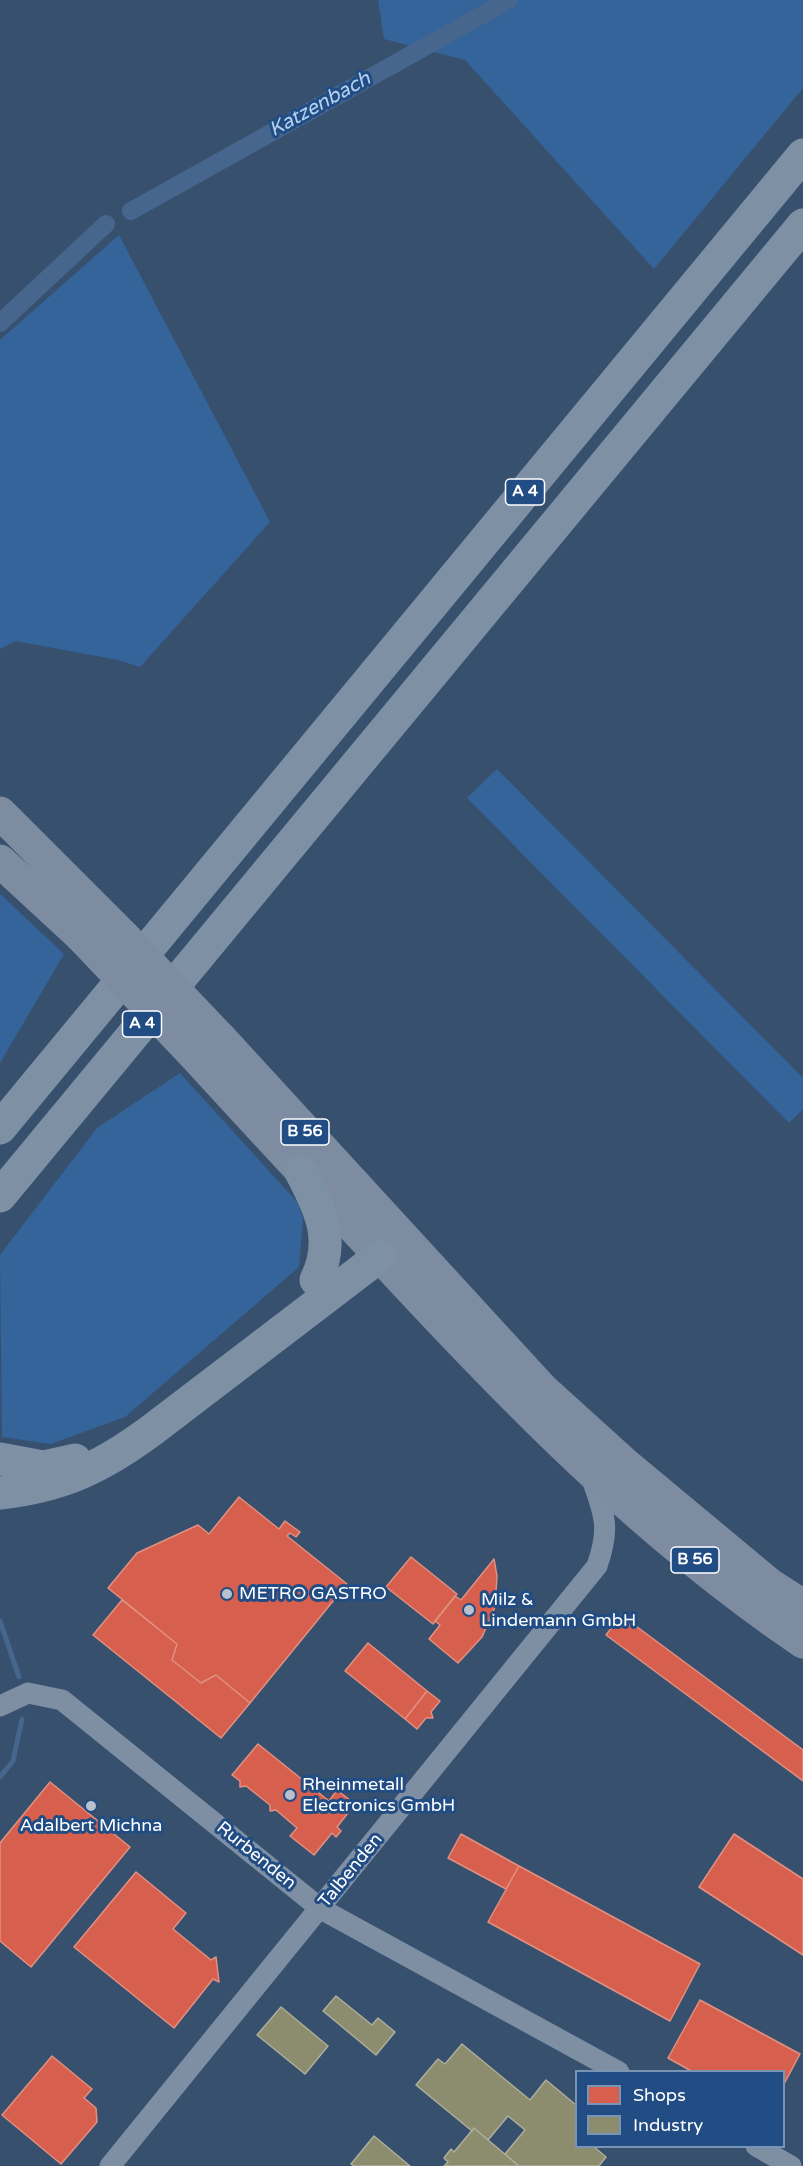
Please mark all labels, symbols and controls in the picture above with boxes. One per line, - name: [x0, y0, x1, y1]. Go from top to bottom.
- water label: Katzenbach: [265, 67, 375, 143]
- road number: A 4: [506, 479, 544, 505]
- road number: A 4: [122, 1011, 162, 1037]
- road number: B 56: [281, 1119, 329, 1145]
- road number: B 56: [671, 1547, 719, 1573]
- place label: METRO GASTRO: [239, 1583, 387, 1605]
- marker: METRO GASTRO: [220, 1587, 234, 1601]
- place label: Milz & Lindemann GmbH: [481, 1589, 636, 1632]
- marker: Milz & Lindemann GmbH: [462, 1603, 476, 1617]
- place label: Rheinmetall Electronics GmbH: [302, 1774, 455, 1816]
- marker: Rheinmetall Electronics GmbH: [283, 1788, 297, 1802]
- marker: Adalbert Michna: [84, 1799, 98, 1813]
- place label: Adalbert Michna: [20, 1815, 162, 1837]
- street label: Rurbenden: [212, 1817, 300, 1895]
- street label: Talbenden: [315, 1830, 387, 1912]
- legend: [575, 2070, 785, 2148]
- text: Shops: [633, 2084, 686, 2106]
- text: Industry: [633, 2114, 703, 2136]

